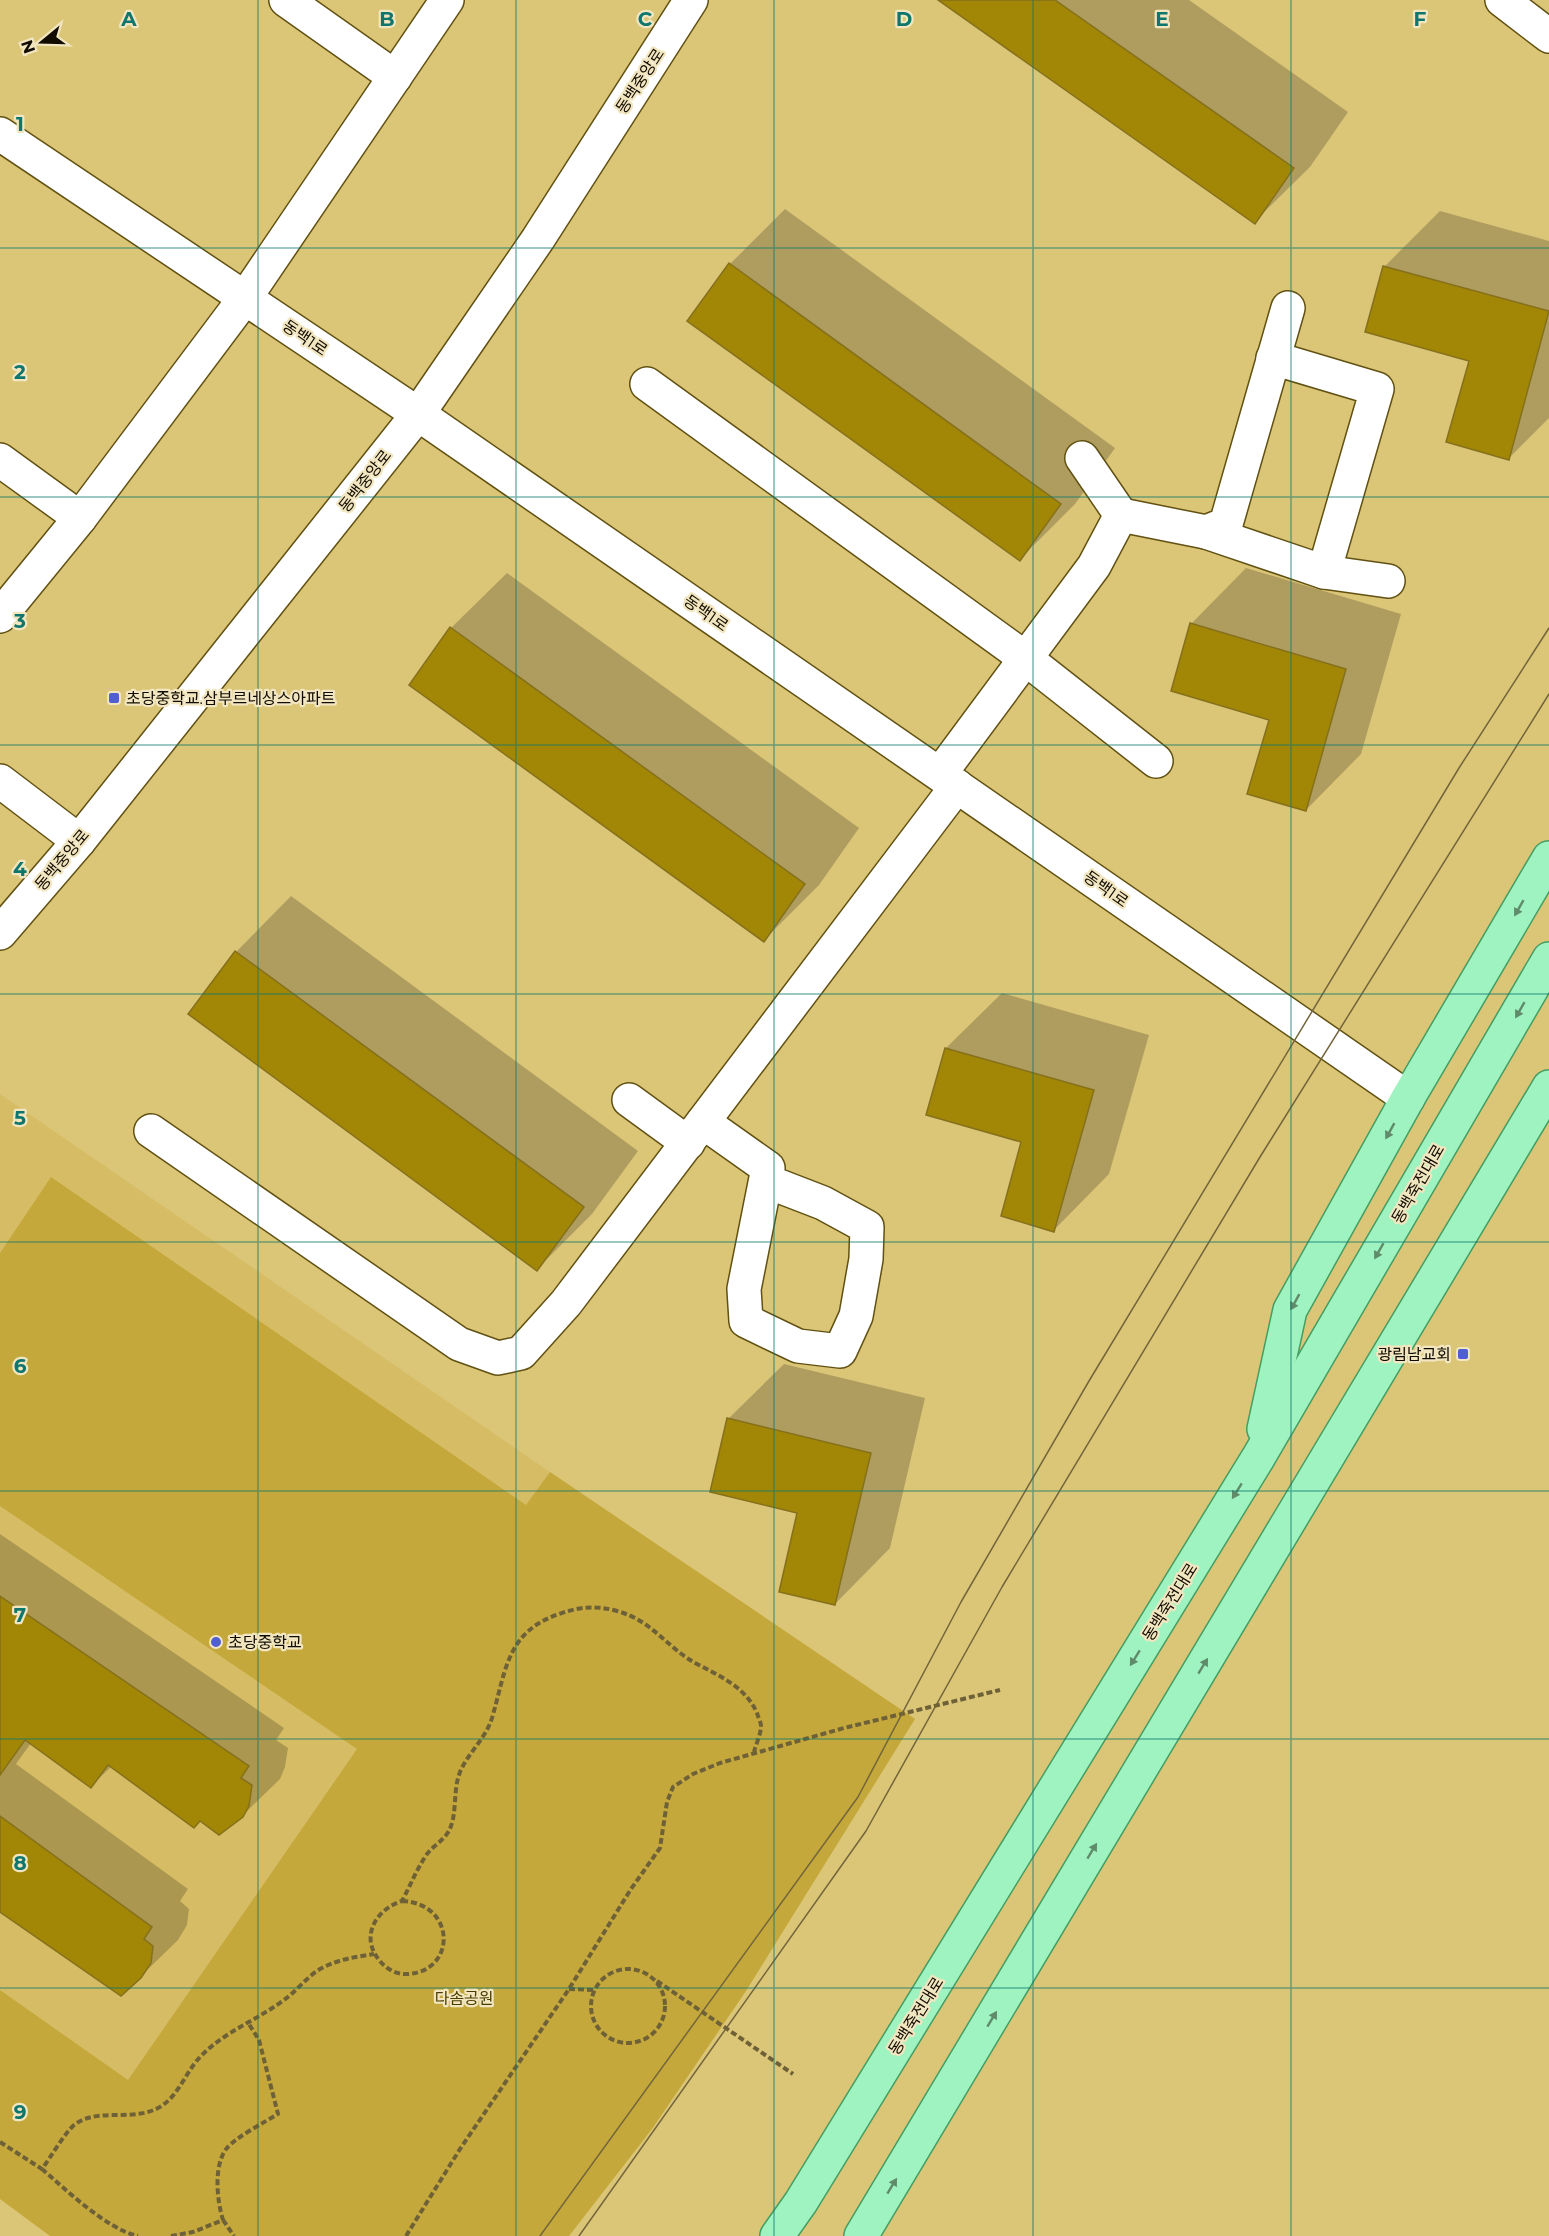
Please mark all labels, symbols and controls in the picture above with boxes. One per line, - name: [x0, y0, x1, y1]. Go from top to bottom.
- text: A: [120, 7, 137, 31]
- text: B: [379, 7, 395, 31]
- text: C: [638, 7, 653, 31]
- text: D: [896, 7, 912, 31]
- text: E: [1155, 7, 1169, 31]
- text: F: [1414, 7, 1427, 31]
- north arrow: [12, 12, 72, 72]
- text: N: [17, 38, 39, 56]
- street label: 동백중앙로: [612, 45, 668, 117]
- text: 1: [16, 112, 24, 136]
- street label: 동백1로: [279, 316, 331, 360]
- text: 2: [14, 360, 26, 384]
- street label: 동백중앙로: [335, 446, 395, 516]
- street label: 동백1로: [680, 591, 732, 635]
- text: 3: [13, 609, 26, 633]
- place label: 초당중학교.삼부르네상스아파트: [126, 689, 335, 708]
- marker: 초당중학교.삼부르네상스아파트: [107, 691, 121, 705]
- street label: 동백중앙로: [31, 825, 93, 894]
- text: 4: [13, 857, 27, 881]
- street label: 동백1로: [1080, 867, 1132, 911]
- one-way arrow: [1514, 900, 1525, 916]
- one-way arrow: [1514, 1002, 1525, 1018]
- text: 5: [14, 1106, 26, 1130]
- one-way arrow: [1384, 1123, 1395, 1139]
- street label: 동백죽전대로: [1388, 1141, 1448, 1227]
- one-way arrow: [1374, 1243, 1384, 1260]
- one-way arrow: [1290, 1293, 1300, 1310]
- place label: 광림남교회: [1377, 1345, 1451, 1364]
- marker: 광림남교회: [1456, 1347, 1470, 1361]
- text: 6: [14, 1354, 27, 1378]
- one-way arrow: [1232, 1483, 1243, 1499]
- street label: 동백죽전대로: [1139, 1559, 1202, 1644]
- text: 7: [14, 1603, 26, 1627]
- place label: 초당중학교: [228, 1633, 302, 1652]
- marker: 초당중학교: [209, 1635, 223, 1649]
- one-way arrow: [1130, 1650, 1141, 1666]
- one-way arrow: [1198, 1658, 1209, 1674]
- one-way arrow: [1087, 1843, 1098, 1859]
- text: 8: [13, 1851, 27, 1875]
- street label: 동백죽전대로: [885, 1973, 948, 2058]
- park label: 다솜공원: [435, 1989, 493, 2008]
- one-way arrow: [987, 2010, 997, 2027]
- text: 9: [14, 2100, 26, 2124]
- one-way arrow: [886, 2178, 897, 2194]

